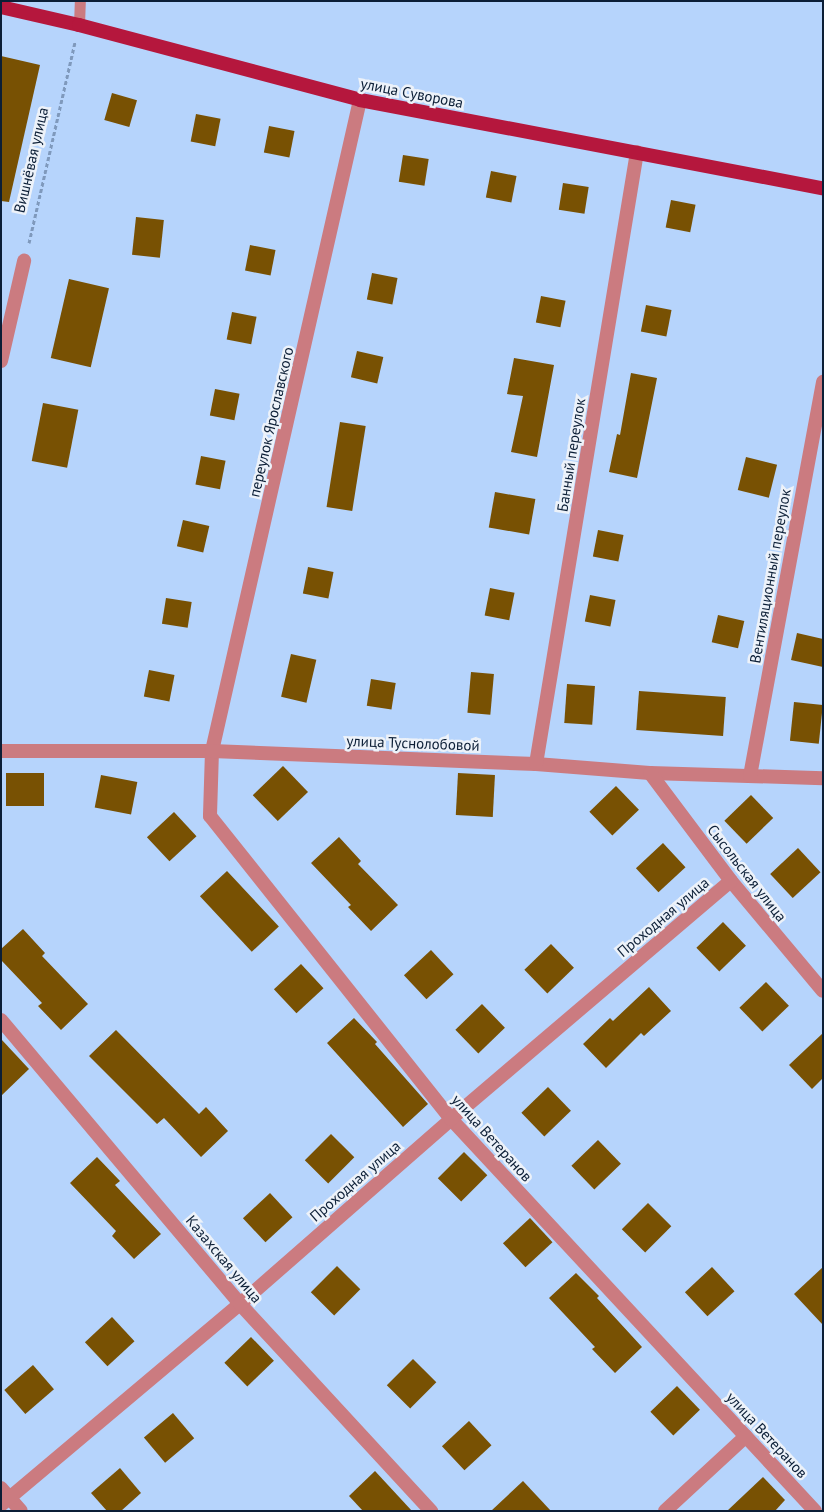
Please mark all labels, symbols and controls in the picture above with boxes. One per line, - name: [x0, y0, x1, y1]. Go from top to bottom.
- street label: улица Суворова: [359, 74, 465, 112]
- street label: Вишнёвая улица: [10, 105, 52, 215]
- street label: переулок Ярославского: [245, 345, 297, 499]
- street label: Банный переулок: [553, 397, 589, 513]
- street label: Вентиляционный переулок: [746, 487, 794, 665]
- street label: улица Туснолобовой: [346, 732, 480, 754]
- street label: Сысольская улица: [704, 821, 790, 925]
- street label: Проходная улица: [614, 873, 712, 961]
- street label: улица Ветеранов: [448, 1091, 536, 1185]
- street label: Проходная улица: [306, 1137, 404, 1225]
- street label: Казахская улица: [182, 1212, 266, 1306]
- street label: улица Ветеранов: [723, 1388, 811, 1482]

